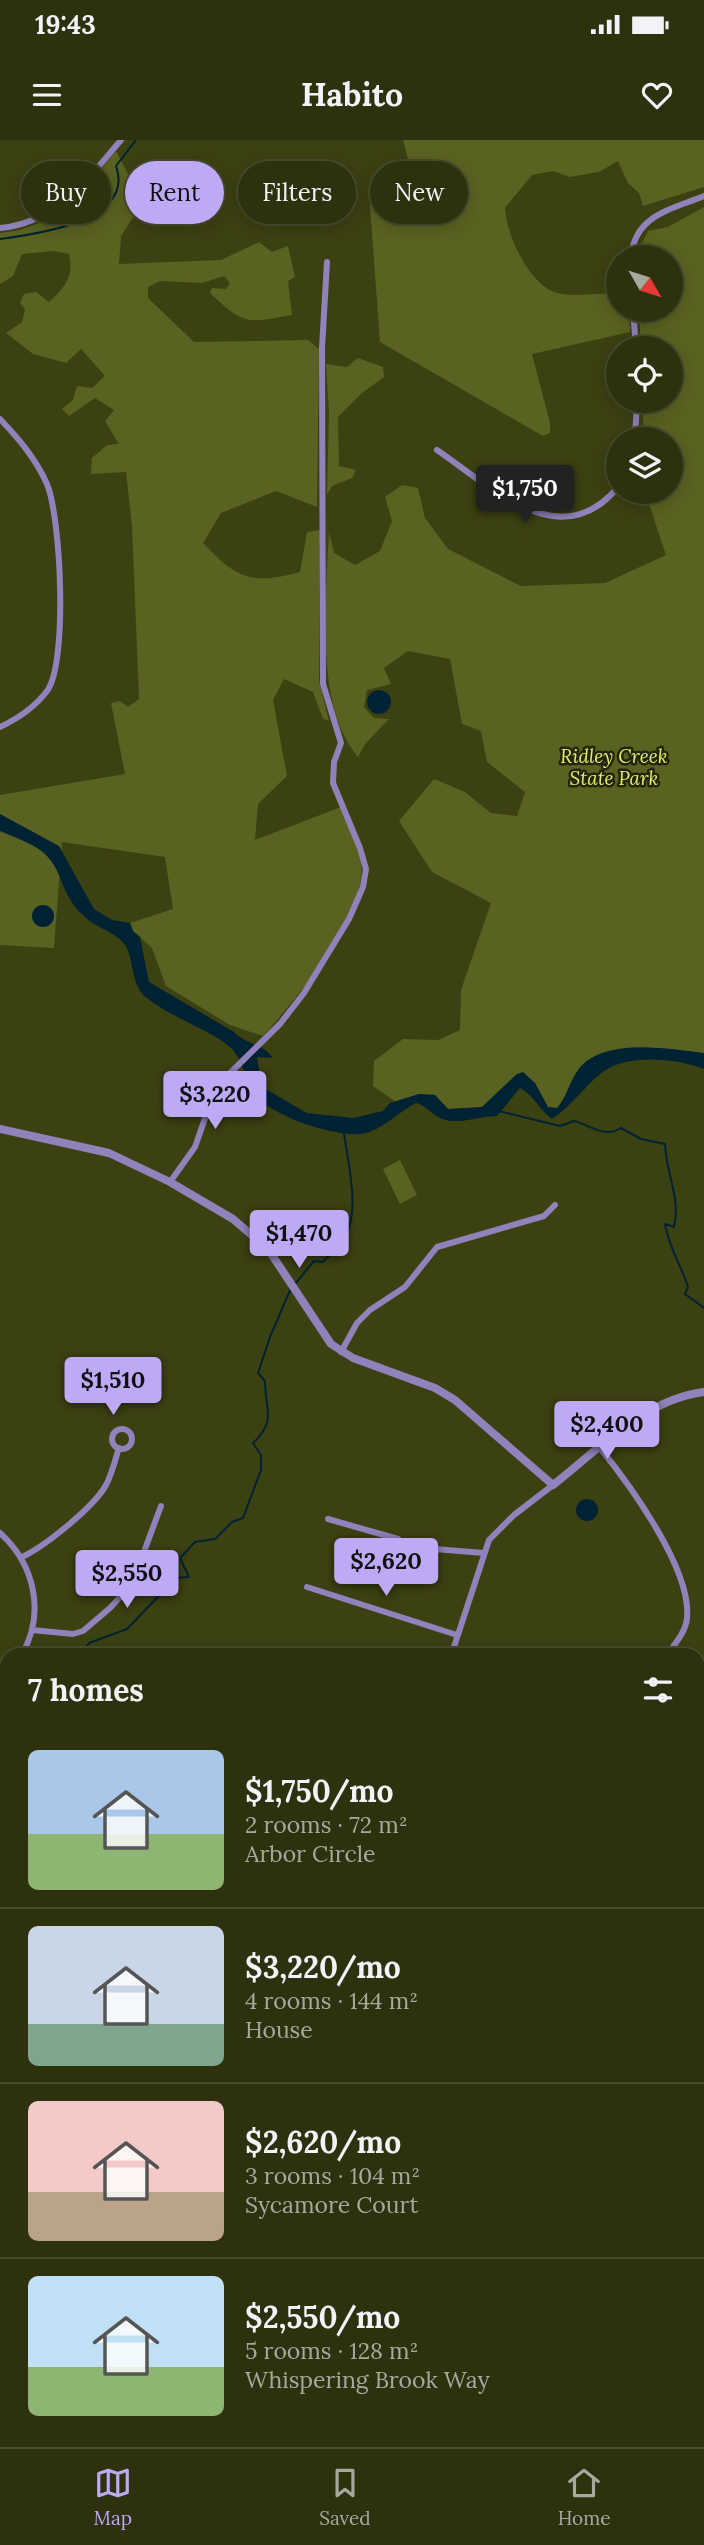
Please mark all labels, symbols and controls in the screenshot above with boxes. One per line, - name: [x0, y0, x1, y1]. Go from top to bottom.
- text: 19:43: [35, 8, 96, 41]
- text: Habito: [301, 74, 403, 115]
- icon: menu: [28, 76, 66, 114]
- icon: heart: [638, 76, 676, 114]
- chip: Buy: [21, 161, 111, 224]
- chip: Rent: [125, 161, 224, 224]
- chip: Filters: [238, 161, 356, 224]
- chip: New: [370, 161, 468, 224]
- north arrow: [606, 245, 682, 322]
- map controls: [606, 245, 683, 504]
- button: locate: [606, 336, 683, 413]
- button: layers: [606, 427, 683, 504]
- pin: $1,750: [468, 466, 582, 525]
- text: $1,750: [492, 473, 558, 502]
- park label: Ridley Creek State Park: [560, 744, 668, 790]
- pin: $3,220: [158, 1072, 272, 1131]
- text: $3,220: [179, 1079, 251, 1108]
- pin: $1,470: [242, 1210, 356, 1270]
- text: $1,470: [266, 1218, 332, 1247]
- pin: $1,510: [56, 1358, 170, 1417]
- text: $1,510: [81, 1365, 146, 1394]
- pin: $2,400: [550, 1402, 664, 1461]
- text: $2,400: [570, 1409, 644, 1438]
- pin: $2,620: [329, 1538, 443, 1598]
- text: $2,620: [350, 1546, 422, 1575]
- pin: $2,550: [70, 1550, 184, 1610]
- text: $2,550: [91, 1558, 163, 1587]
- text: 7 homes: [28, 1671, 144, 1709]
- icon: filters: [639, 1671, 677, 1709]
- text: $1,750/mo: [245, 1772, 394, 1810]
- icon: home: [84, 1778, 168, 1862]
- text: 2 rooms · 72 m²: [245, 1810, 408, 1839]
- text: Arbor Circle: [245, 1839, 375, 1868]
- text: $3,220/mo: [245, 1948, 401, 1986]
- icon: home: [84, 1954, 168, 2038]
- text: 4 rooms · 144 m²: [245, 1986, 418, 2015]
- text: House: [245, 2015, 313, 2044]
- text: $2,620/mo: [245, 2123, 401, 2161]
- icon: home: [84, 2129, 168, 2213]
- text: 3 rooms · 104 m²: [245, 2161, 420, 2190]
- text: Sycamore Court: [245, 2190, 419, 2219]
- text: $2,550/mo: [245, 2298, 400, 2336]
- icon: home: [84, 2304, 168, 2388]
- text: 5 rooms · 128 m²: [245, 2336, 418, 2365]
- text: Whispering Brook Way: [245, 2365, 490, 2394]
- tab: Map: [94, 2464, 132, 2530]
- tab: Saved: [319, 2464, 371, 2530]
- tab: Home: [558, 2464, 610, 2530]

